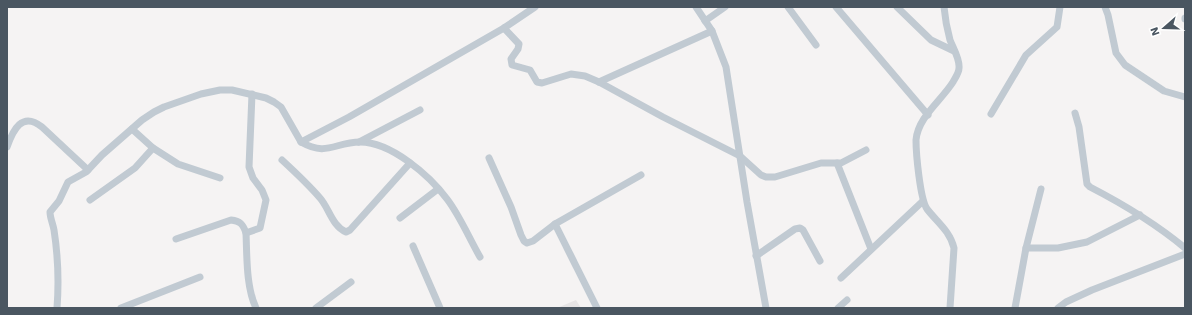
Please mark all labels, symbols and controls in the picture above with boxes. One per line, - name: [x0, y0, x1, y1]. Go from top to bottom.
- north arrow: [1144, 8, 1184, 48]
- text: N: [1148, 25, 1163, 37]

